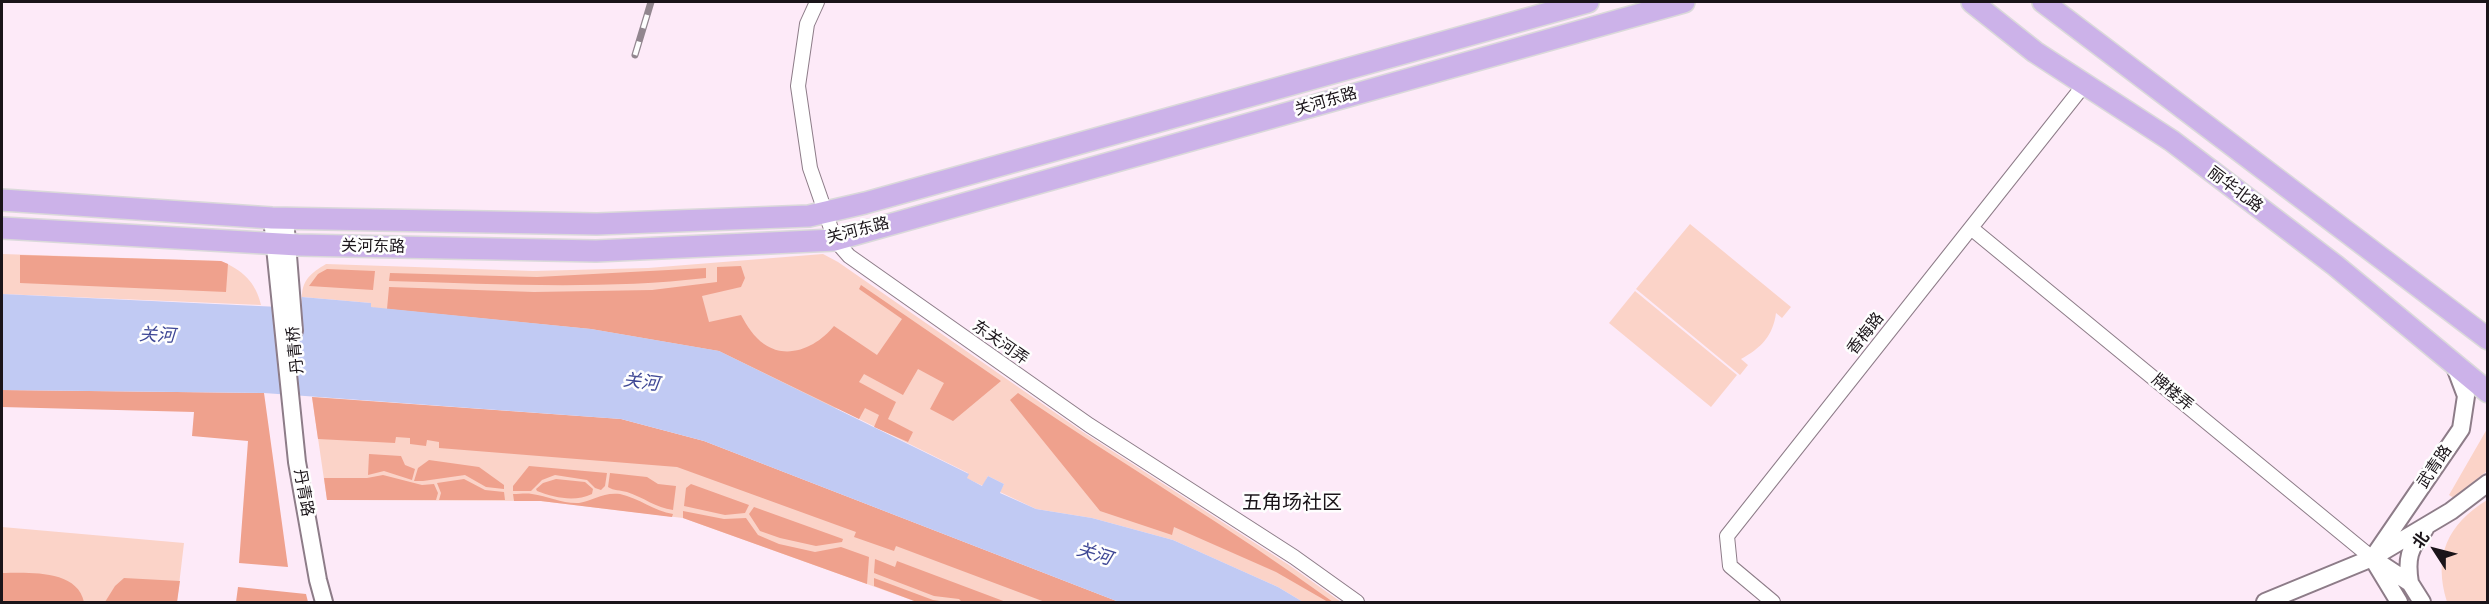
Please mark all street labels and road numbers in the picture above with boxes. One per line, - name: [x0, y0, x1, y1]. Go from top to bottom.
- street label: 关河东路: [1293, 84, 1359, 120]
- street label: 丽华北路: [2204, 163, 2266, 217]
- street label: 关河东路: [825, 214, 891, 248]
- street label: 关河东路: [341, 237, 405, 257]
- street label: 香梅路: [1844, 309, 1888, 359]
- street label: 东关河弄: [968, 317, 1032, 369]
- street label: 丹青桥: [284, 325, 308, 375]
- street label: 牌楼弄: [2147, 370, 2197, 416]
- street label: 武青路: [2414, 442, 2456, 492]
- street label: 丹青路: [289, 468, 317, 518]

